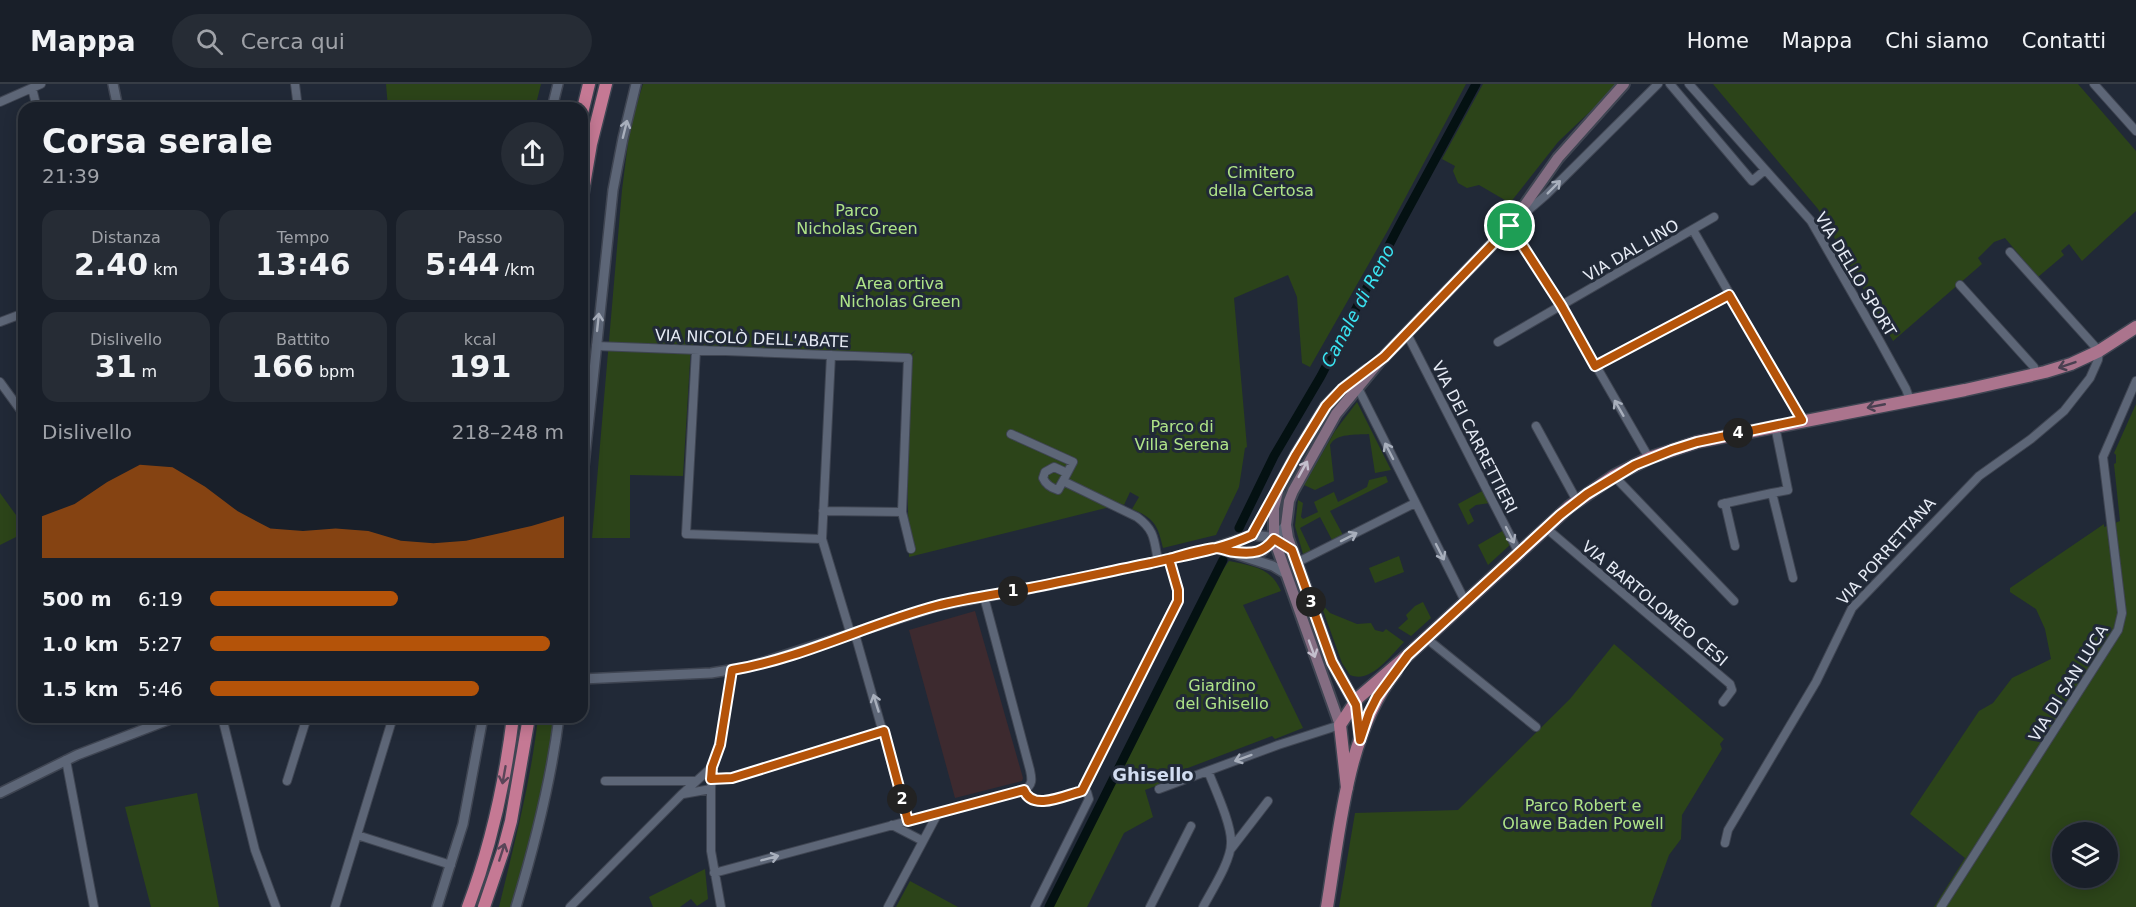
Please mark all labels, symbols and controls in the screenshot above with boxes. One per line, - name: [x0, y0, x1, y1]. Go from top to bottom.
- search box: [172, 14, 592, 68]
- text: Mappa: [30, 25, 136, 58]
- icon: search: [193, 25, 226, 58]
- text: Cerca qui: [241, 29, 345, 54]
- text: Home: [1687, 29, 1749, 53]
- text: Mappa: [1782, 29, 1852, 53]
- text: Chi siamo: [1885, 29, 1989, 53]
- text: Contatti: [2022, 29, 2106, 53]
- one-way arrow: [619, 120, 631, 139]
- text: Corsa serale: [42, 122, 273, 161]
- button: share: [501, 122, 564, 185]
- park label: Cimitero della Certosa: [1208, 163, 1314, 200]
- text: 21:39: [42, 164, 100, 188]
- one-way arrow: [1546, 180, 1561, 195]
- pin: [1484, 200, 1535, 251]
- park label: Parco Nicholas Green: [796, 201, 918, 238]
- icon: arrive: [1493, 209, 1526, 242]
- street label: VIA DELLO SPORT: [1811, 209, 1900, 340]
- street label: VIA DAL LINO: [1580, 215, 1682, 285]
- text: Distanza: [91, 228, 161, 247]
- text: Tempo: [277, 228, 329, 247]
- text: Passo: [457, 228, 503, 247]
- water label: Canale di Reno: [1316, 241, 1399, 371]
- text: 2.40: [74, 247, 148, 282]
- text: 13:46: [255, 247, 351, 282]
- text: 5:44: [425, 247, 500, 282]
- text: km: [148, 260, 178, 279]
- text: /km: [500, 260, 535, 279]
- park label: Area ortiva Nicholas Green: [839, 274, 961, 311]
- one-way arrow: [593, 313, 604, 333]
- street label: VIA NICOLÒ DELL'ABATE: [655, 326, 849, 351]
- text: Dislivello: [90, 330, 162, 349]
- text: Battito: [276, 330, 330, 349]
- text: kcal: [464, 330, 496, 349]
- text: 31: [95, 349, 137, 384]
- text: 166: [251, 349, 314, 384]
- text: 191: [449, 349, 511, 384]
- street label: VIA DEI CARRETTIERI: [1428, 358, 1521, 517]
- one-way arrow: [2058, 360, 2077, 371]
- text: m: [137, 362, 157, 381]
- text: bpm: [314, 362, 355, 381]
- one-way arrow: [1613, 400, 1625, 417]
- one-way arrow: [1867, 401, 1887, 412]
- park label: Parco di Villa Serena: [1135, 417, 1229, 454]
- pin: 4: [1723, 418, 1753, 448]
- text: Dislivello: [42, 420, 132, 444]
- text: 218–248 m: [452, 420, 564, 444]
- text: 4: [1732, 423, 1744, 442]
- one-way arrow: [1382, 442, 1394, 460]
- one-way arrow: [1298, 461, 1309, 479]
- street label: VIA PORRETTANA: [1833, 494, 1940, 609]
- one-way arrow: [1505, 526, 1517, 544]
- one-way arrow: [1339, 530, 1357, 542]
- street label: VIA BARTOLOMEO CESI: [1578, 537, 1732, 670]
- one-way arrow: [1434, 543, 1446, 560]
- pin: 1: [998, 576, 1028, 606]
- text: 1: [1007, 581, 1019, 600]
- text: 500 m: [42, 587, 112, 611]
- text: 6:19: [138, 587, 183, 611]
- pin: 3: [1296, 587, 1326, 617]
- text: 3: [1305, 592, 1317, 611]
- street label: VIA DI SAN LUCA: [2025, 621, 2112, 745]
- text: 1.0 km: [42, 632, 119, 656]
- text: 5:27: [138, 632, 183, 656]
- one-way arrow: [1308, 639, 1319, 658]
- park label: Giardino del Ghisello: [1175, 676, 1269, 713]
- text: 1.5 km: [42, 677, 119, 701]
- text: 5:46: [138, 677, 183, 701]
- one-way arrow: [870, 694, 881, 713]
- one-way arrow: [1234, 754, 1253, 765]
- one-way arrow: [499, 764, 510, 784]
- district label: Ghisello: [1112, 764, 1194, 785]
- pin: 2: [887, 784, 917, 814]
- text: 2: [896, 789, 908, 808]
- park label: Parco Robert e Olawe Baden Powell: [1502, 796, 1664, 833]
- map controls: [2052, 822, 2118, 888]
- button: layers: [2052, 822, 2118, 888]
- one-way arrow: [498, 843, 509, 862]
- one-way arrow: [760, 851, 779, 863]

